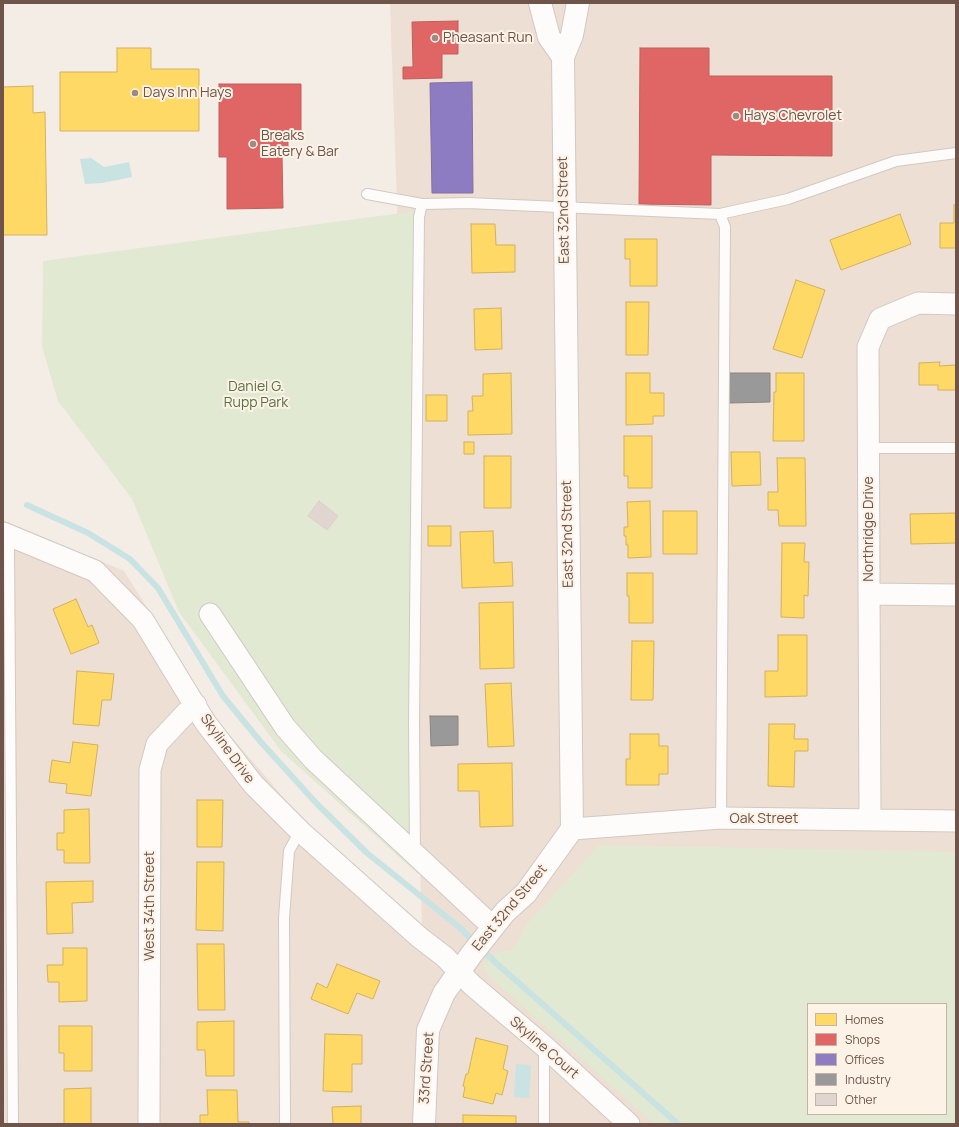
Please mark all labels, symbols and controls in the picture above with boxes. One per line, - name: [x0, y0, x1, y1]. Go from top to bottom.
- place label: Pheasant Run: [443, 30, 533, 46]
- marker: Pheasant Run: [430, 33, 440, 43]
- place label: Days Inn Hays: [143, 85, 232, 101]
- marker: Days Inn Hays: [130, 88, 140, 98]
- place label: Hays Chevrolet: [744, 108, 842, 124]
- marker: Hays Chevrolet: [731, 111, 741, 121]
- place label: Breaks Eatery & Bar: [261, 128, 339, 160]
- marker: Breaks Eatery & Bar: [248, 139, 258, 149]
- street label: East 32nd Street: [555, 156, 573, 264]
- park label: Daniel G. Rupp Park: [224, 379, 288, 412]
- street label: Northridge Drive: [861, 476, 877, 582]
- street label: East 32nd Street: [559, 480, 577, 588]
- street label: Skyline Drive: [196, 711, 258, 787]
- street label: Oak Street: [730, 811, 798, 827]
- street label: West 34th Street: [142, 851, 158, 961]
- street label: East 32nd Street: [469, 861, 551, 955]
- legend: [807, 1003, 947, 1115]
- text: Homes: [845, 1011, 884, 1028]
- street label: Skyline Court: [506, 1013, 582, 1083]
- street label: 33rd Street: [416, 1031, 438, 1105]
- text: Shops: [845, 1031, 880, 1048]
- text: Offices: [845, 1051, 884, 1068]
- text: Industry: [845, 1071, 891, 1088]
- text: Other: [845, 1091, 877, 1108]

